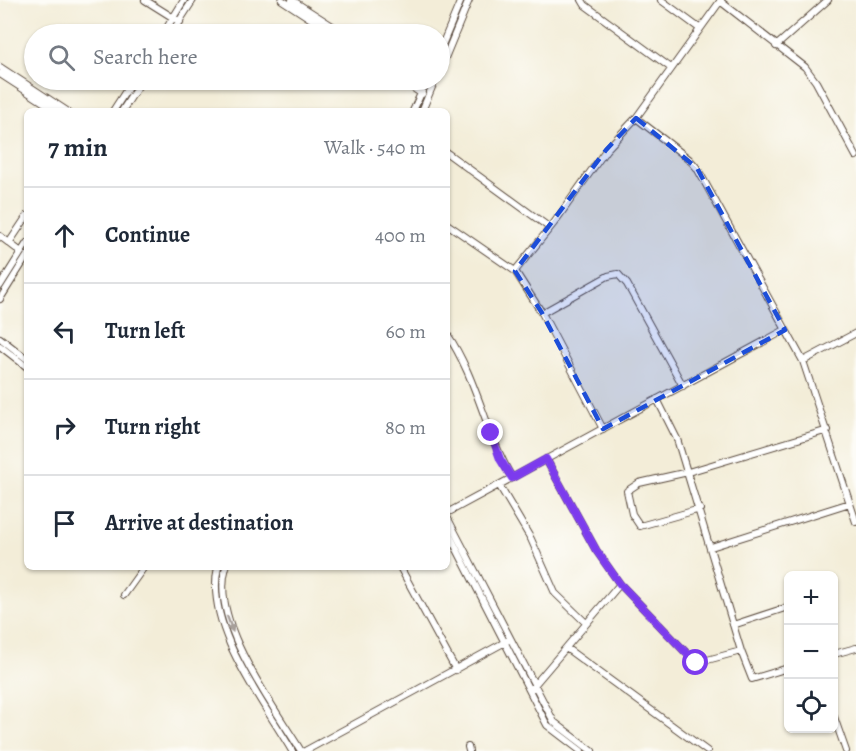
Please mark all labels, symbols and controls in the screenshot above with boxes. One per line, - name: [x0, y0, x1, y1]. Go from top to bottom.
- search box: [24, 24, 450, 90]
- icon: search: [45, 41, 78, 74]
- text: Search here: [93, 42, 198, 72]
- text: 7 min: [48, 130, 108, 165]
- text: Walk · 540 m: [324, 134, 426, 161]
- icon: ahead: [48, 219, 81, 252]
- text: Continue: [105, 220, 190, 250]
- text: 400 m: [375, 222, 426, 249]
- icon: left: [48, 315, 81, 348]
- text: Turn left: [105, 316, 185, 346]
- text: 60 m: [386, 318, 426, 345]
- icon: right: [48, 411, 81, 444]
- text: Turn right: [105, 412, 201, 442]
- text: 80 m: [385, 414, 426, 441]
- route end: [477, 419, 503, 445]
- icon: arrive: [48, 507, 81, 540]
- text: Arrive at destination: [105, 508, 294, 538]
- map controls: [784, 571, 838, 733]
- button: +: [784, 571, 838, 625]
- one-way arrow: [226, 615, 236, 633]
- button: −: [784, 625, 838, 679]
- route start: [682, 649, 708, 675]
- button: locate: [784, 679, 838, 733]

